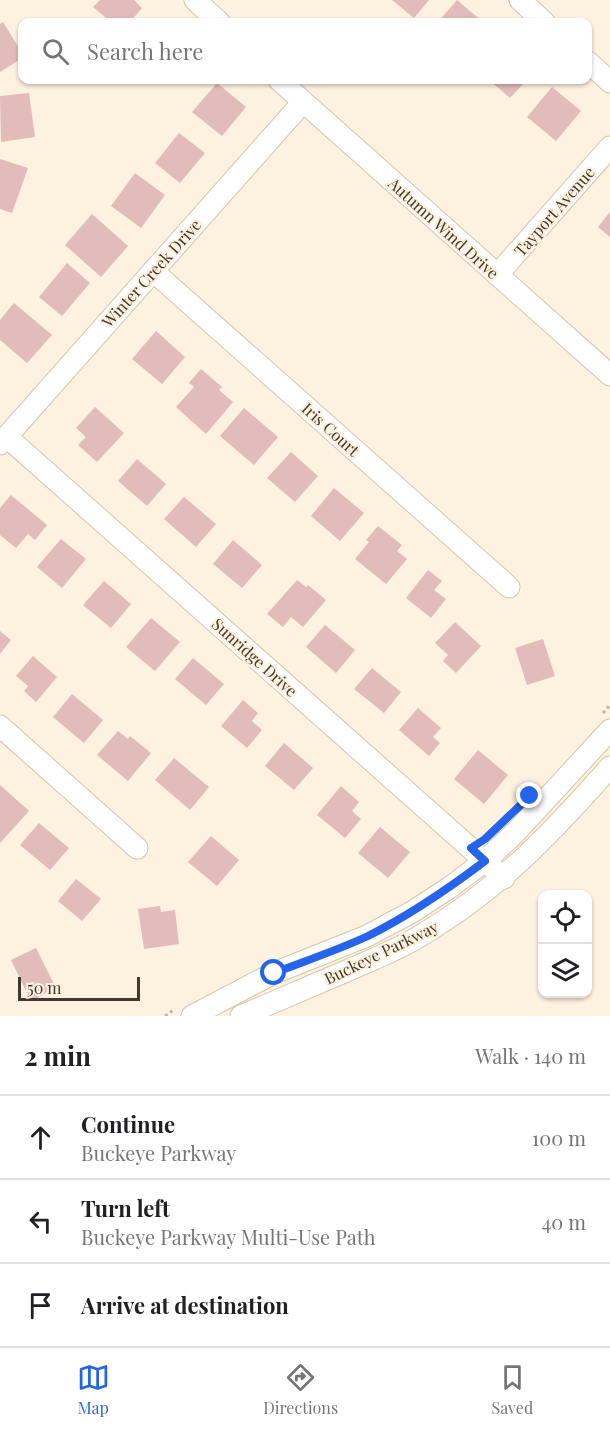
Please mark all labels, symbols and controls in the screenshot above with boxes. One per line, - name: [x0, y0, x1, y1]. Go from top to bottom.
- search box: [18, 18, 592, 84]
- icon: search: [39, 35, 72, 68]
- text: Search here: [87, 36, 203, 66]
- street label: Tayport Avenue: [509, 162, 599, 260]
- street label: Autumn Wind Drive: [384, 172, 504, 283]
- street label: Winter Creek Drive: [96, 214, 205, 332]
- street label: Iris Court: [298, 398, 364, 461]
- street label: Sunridge Drive: [208, 613, 302, 701]
- route end: [516, 782, 542, 808]
- map controls: [538, 890, 592, 998]
- button: locate: [538, 890, 592, 944]
- street label: Buckeye Parkway: [321, 915, 441, 989]
- button: layers: [538, 944, 592, 998]
- route start: [260, 959, 286, 985]
- scale bar: [18, 974, 140, 1002]
- text: 50 m: [27, 977, 61, 998]
- text: 2 min: [24, 1038, 91, 1073]
- text: Walk · 140 m: [475, 1042, 586, 1069]
- text: Continue: [81, 1109, 175, 1139]
- icon: ahead: [24, 1121, 57, 1154]
- text: 100 m: [532, 1124, 586, 1151]
- text: Buckeye Parkway: [81, 1139, 236, 1166]
- text: Turn left: [81, 1193, 170, 1223]
- icon: left: [24, 1205, 57, 1238]
- text: 40 m: [541, 1208, 586, 1235]
- text: Buckeye Parkway Multi-Use Path: [81, 1223, 376, 1250]
- icon: arrive: [24, 1289, 57, 1322]
- text: Arrive at destination: [81, 1290, 289, 1320]
- tab: Map: [77, 1361, 110, 1418]
- tab: Directions: [263, 1361, 338, 1418]
- tab: Saved: [492, 1361, 533, 1418]

